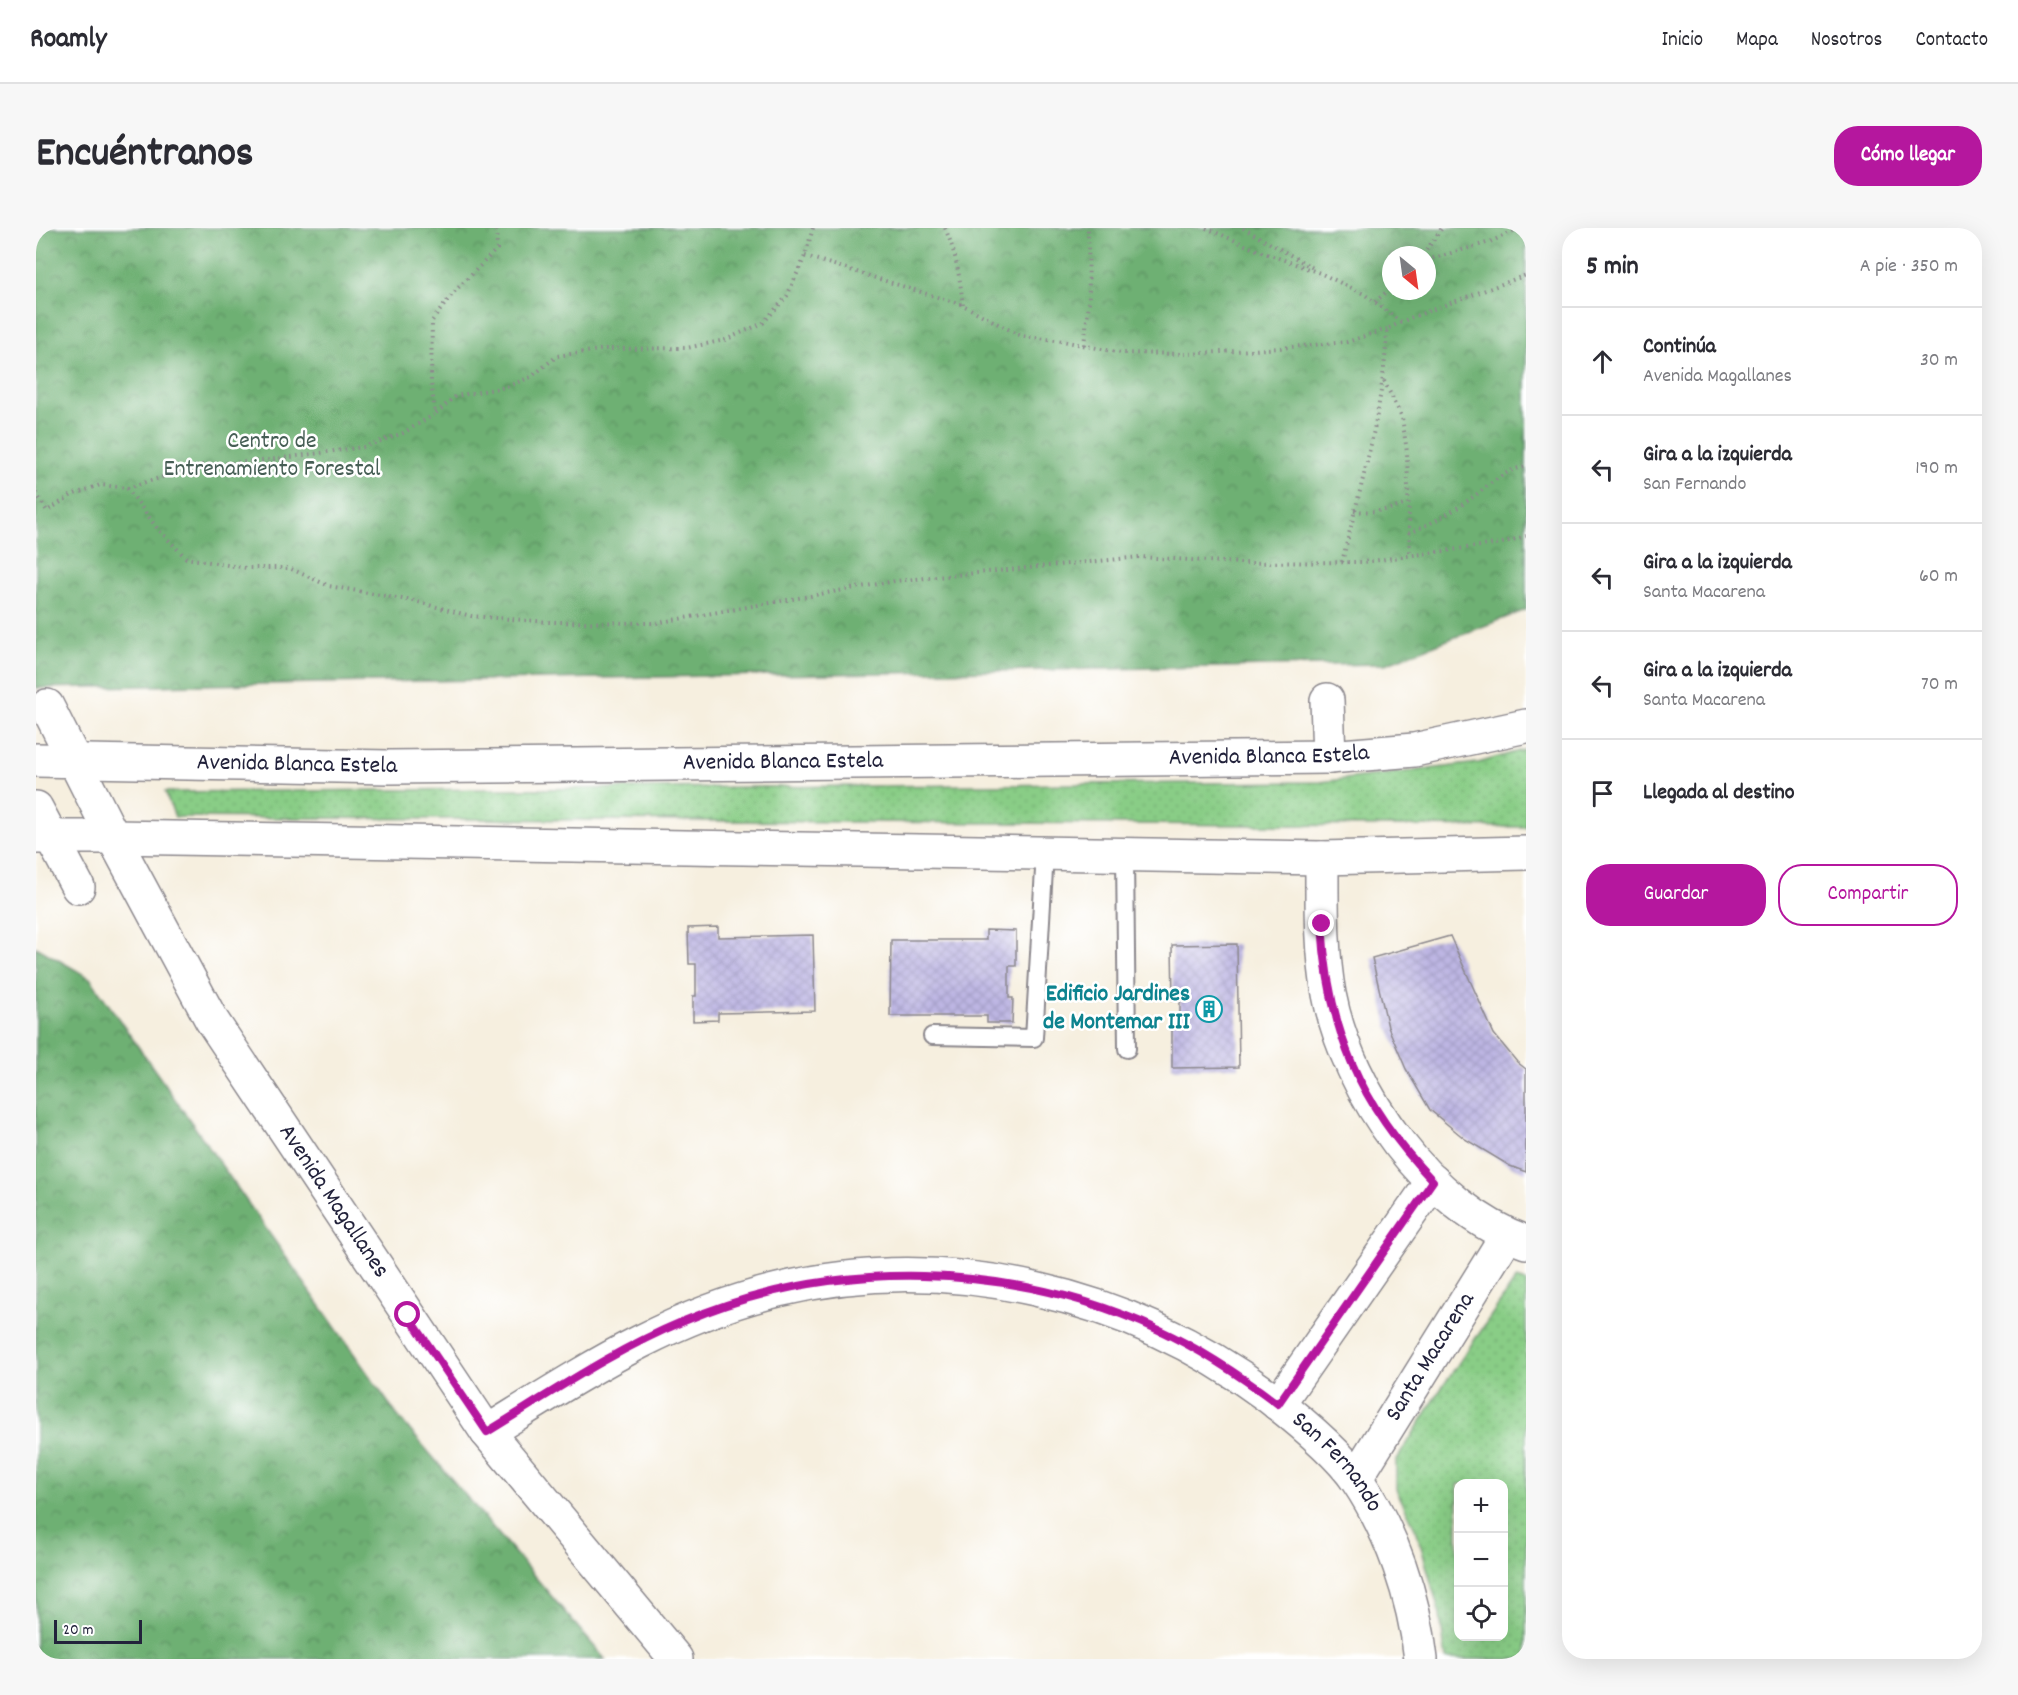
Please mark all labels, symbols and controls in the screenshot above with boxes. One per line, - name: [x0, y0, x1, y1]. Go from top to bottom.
- text: Roamly: [30, 21, 106, 61]
- text: Inicio: [1661, 26, 1703, 56]
- text: Mapa: [1736, 26, 1778, 56]
- text: Nosotros: [1811, 26, 1882, 56]
- text: Contacto: [1915, 26, 1988, 56]
- text: Encuéntranos: [36, 126, 254, 186]
- button: Cómo llegar: [1834, 126, 1982, 186]
- north arrow: [1382, 246, 1436, 300]
- text: 5 min: [1586, 249, 1639, 286]
- text: A pie · 350 m: [1860, 253, 1958, 281]
- text: Continúa: [1643, 332, 1716, 363]
- icon: ahead: [1586, 345, 1619, 378]
- text: 30 m: [1920, 347, 1958, 375]
- text: Avenida Magallanes: [1643, 363, 1792, 391]
- park label: Centro de Entrenamiento Forestal: [164, 425, 381, 487]
- text: Gira a la izquierda: [1643, 440, 1792, 471]
- icon: left: [1586, 453, 1619, 486]
- text: 190 m: [1915, 455, 1958, 483]
- text: San Fernando: [1643, 471, 1746, 499]
- text: Gira a la izquierda: [1643, 548, 1792, 579]
- icon: left: [1586, 561, 1619, 594]
- text: 60 m: [1919, 563, 1958, 591]
- text: Santa Macarena: [1643, 579, 1765, 607]
- text: Gira a la izquierda: [1643, 656, 1792, 687]
- icon: left: [1586, 669, 1619, 702]
- text: 70 m: [1921, 671, 1958, 699]
- text: Santa Macarena: [1643, 687, 1765, 715]
- street label: Avenida Blanca Estela: [1168, 737, 1371, 776]
- street label: Avenida Blanca Estela: [682, 745, 884, 781]
- street label: Avenida Blanca Estela: [196, 746, 398, 784]
- icon: arrive: [1586, 777, 1619, 810]
- text: Llegada al destino: [1643, 778, 1795, 809]
- button: Guardar: [1586, 864, 1766, 926]
- button: Compartir: [1778, 864, 1958, 926]
- route end: [1308, 910, 1334, 936]
- place label: Edificio Jardines de Montemar III: [1043, 978, 1191, 1040]
- building icon: Edificio Jardines de Montemar III: [1194, 994, 1224, 1024]
- street label: Avenida Magallanes: [269, 1118, 397, 1285]
- street label: Santa Macarena: [1378, 1286, 1484, 1429]
- route start: [394, 1301, 420, 1327]
- street label: San Fernando: [1284, 1404, 1390, 1519]
- map controls: [1454, 1479, 1508, 1641]
- button: +: [1454, 1479, 1508, 1533]
- button: −: [1454, 1533, 1508, 1587]
- button: locate: [1454, 1587, 1508, 1641]
- scale bar: [54, 1617, 142, 1644]
- text: 20 m: [63, 1619, 93, 1642]

